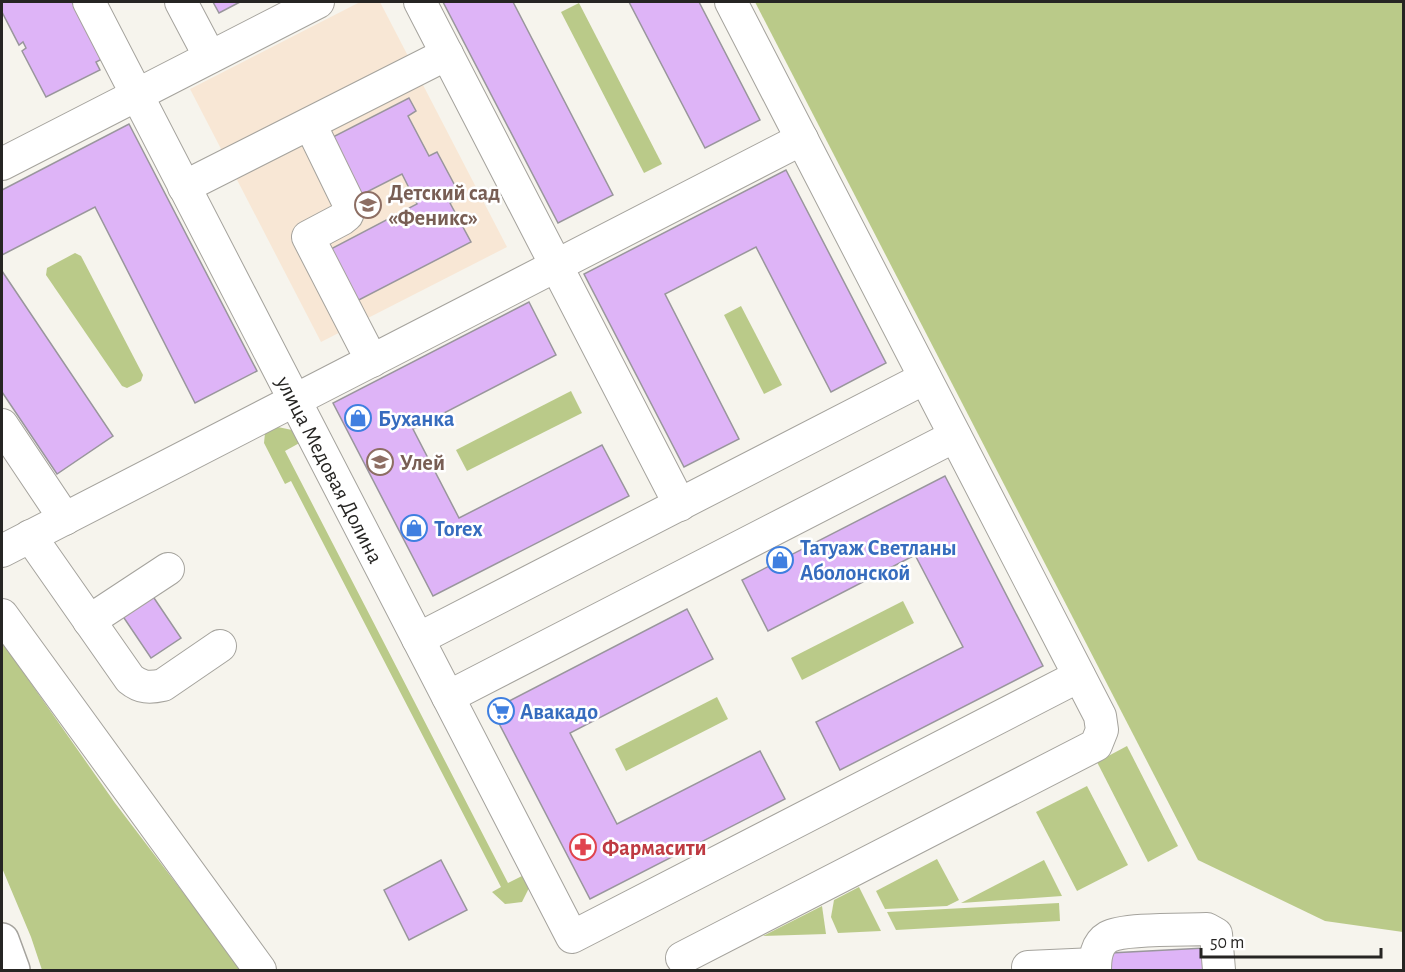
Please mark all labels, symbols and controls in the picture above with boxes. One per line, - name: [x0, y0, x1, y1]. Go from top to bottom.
- place label: Детский сад «Феникс»: [388, 182, 500, 229]
- school or university icon: Детский сад «Феникс»: [353, 190, 383, 220]
- street label: улица Медовая Долина: [272, 372, 387, 567]
- shop icon: Буханка: [343, 403, 373, 433]
- place label: Буханка: [378, 408, 454, 431]
- school or university icon: Улей: [365, 447, 395, 477]
- place label: Улей: [400, 452, 445, 474]
- shop icon: Torex: [399, 513, 429, 543]
- place label: Torex: [434, 518, 483, 540]
- place label: Татуаж Светланы Аболонской: [800, 537, 957, 584]
- shop icon: Татуаж Светланы Аболонской: [765, 545, 795, 575]
- supermarket icon: Авакадо: [486, 696, 516, 726]
- place label: Авакадо: [520, 701, 598, 723]
- pharmacy icon: Фармасити: [568, 832, 598, 862]
- place label: Фармасити: [602, 837, 707, 859]
- scale bar: [1201, 921, 1381, 959]
- text: 50 m: [1210, 934, 1244, 952]

